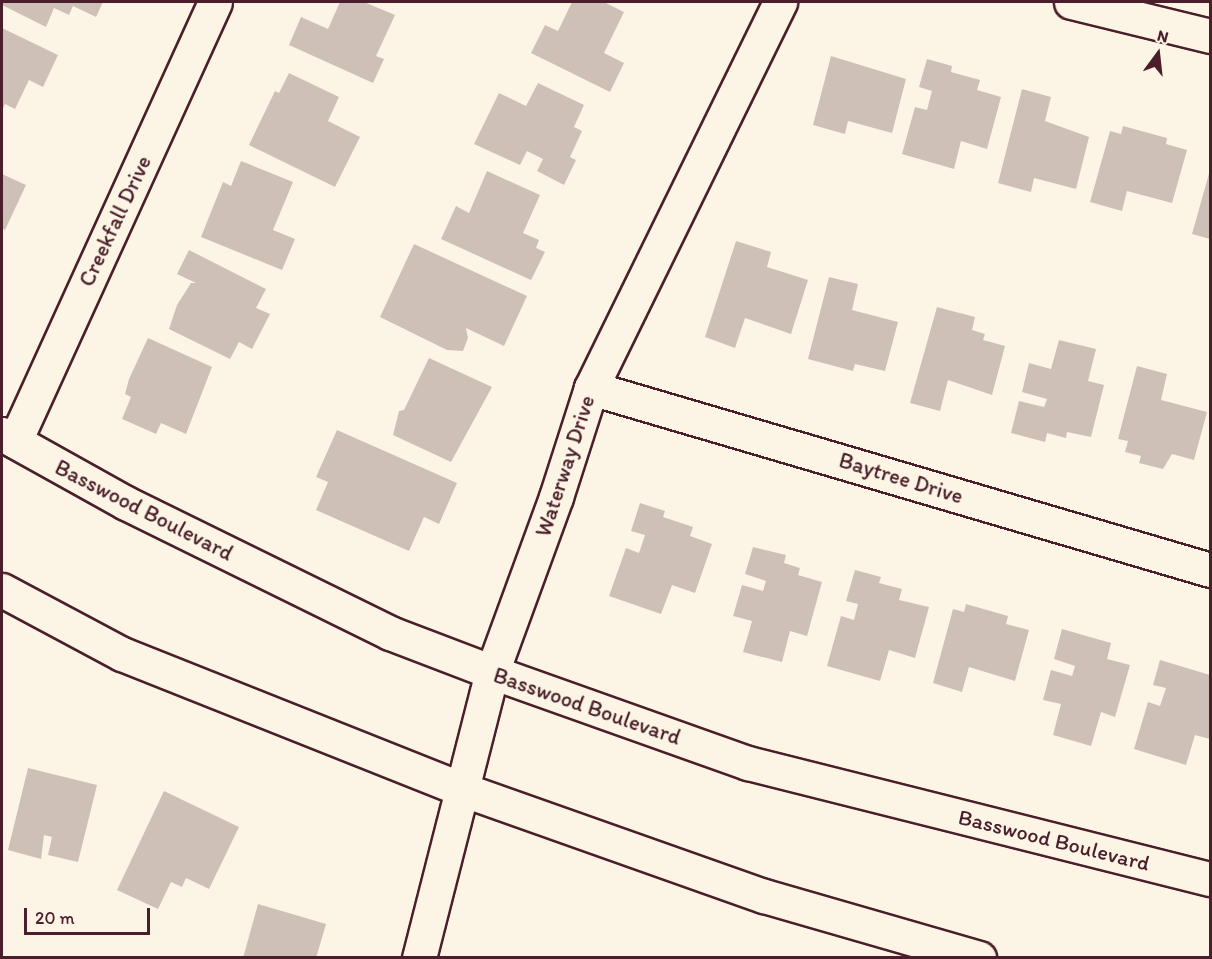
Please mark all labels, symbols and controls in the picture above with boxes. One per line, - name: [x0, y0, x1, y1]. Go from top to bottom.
- north arrow: [1128, 24, 1188, 84]
- text: N: [1155, 26, 1170, 47]
- street label: Creekfall Drive: [73, 151, 157, 291]
- street label: Waterway Drive: [530, 392, 600, 540]
- street label: Baytree Drive: [836, 447, 966, 509]
- street label: Basswood Boulevard: [50, 454, 238, 566]
- street label: Basswood Boulevard: [490, 662, 684, 750]
- street label: Basswood Boulevard: [955, 803, 1153, 877]
- scale bar: [27, 896, 153, 934]
- text: 20 m: [35, 907, 75, 929]

